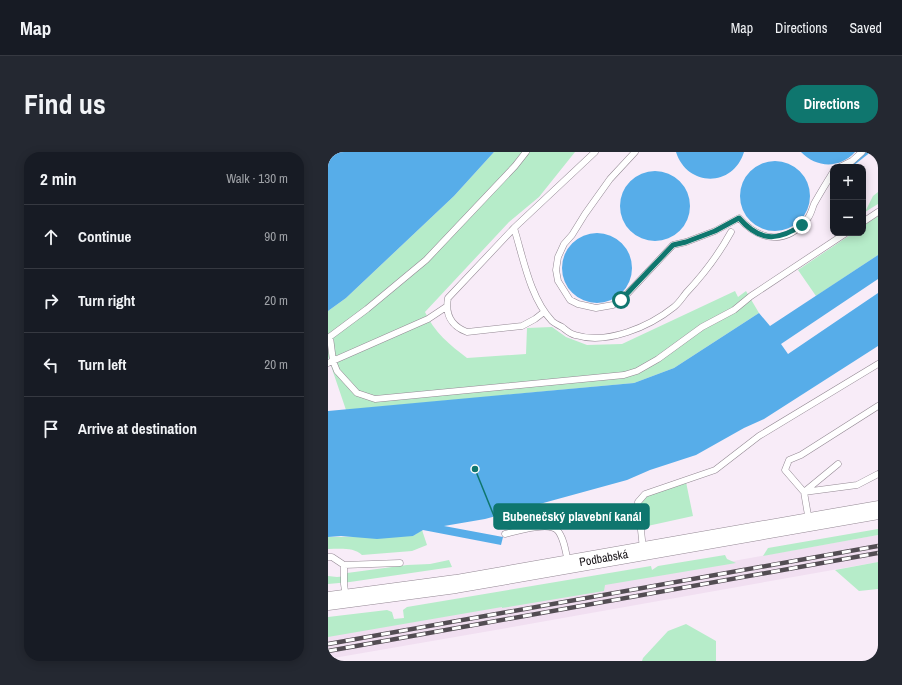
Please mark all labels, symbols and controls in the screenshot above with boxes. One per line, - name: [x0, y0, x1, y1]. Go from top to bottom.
- text: Map: [20, 15, 51, 41]
- text: Map: [731, 19, 753, 37]
- text: Directions: [775, 19, 827, 37]
- text: Saved: [849, 19, 882, 37]
- text: Find us: [24, 85, 106, 123]
- button: Directions: [786, 85, 878, 123]
- map controls: [830, 164, 866, 236]
- button: +: [830, 164, 866, 200]
- text: 2 min: [40, 167, 76, 190]
- text: Walk · 130 m: [226, 170, 288, 187]
- button: −: [830, 200, 866, 236]
- route end: [793, 216, 811, 234]
- icon: ahead: [40, 226, 62, 248]
- text: Continue: [78, 226, 131, 247]
- text: 90 m: [264, 228, 288, 245]
- icon: right: [40, 290, 62, 312]
- text: Turn right: [78, 290, 135, 311]
- route start: [612, 291, 630, 309]
- text: 20 m: [264, 292, 288, 309]
- icon: left: [40, 354, 62, 376]
- text: Turn left: [78, 354, 126, 375]
- text: 20 m: [264, 356, 288, 373]
- icon: arrive: [40, 418, 62, 440]
- text: Arrive at destination: [78, 418, 197, 439]
- callout: Bubenečský plavební kanál: [494, 504, 649, 529]
- text: Bubenečský plavební kanál: [502, 508, 642, 525]
- street label: Podbabská: [578, 546, 630, 570]

